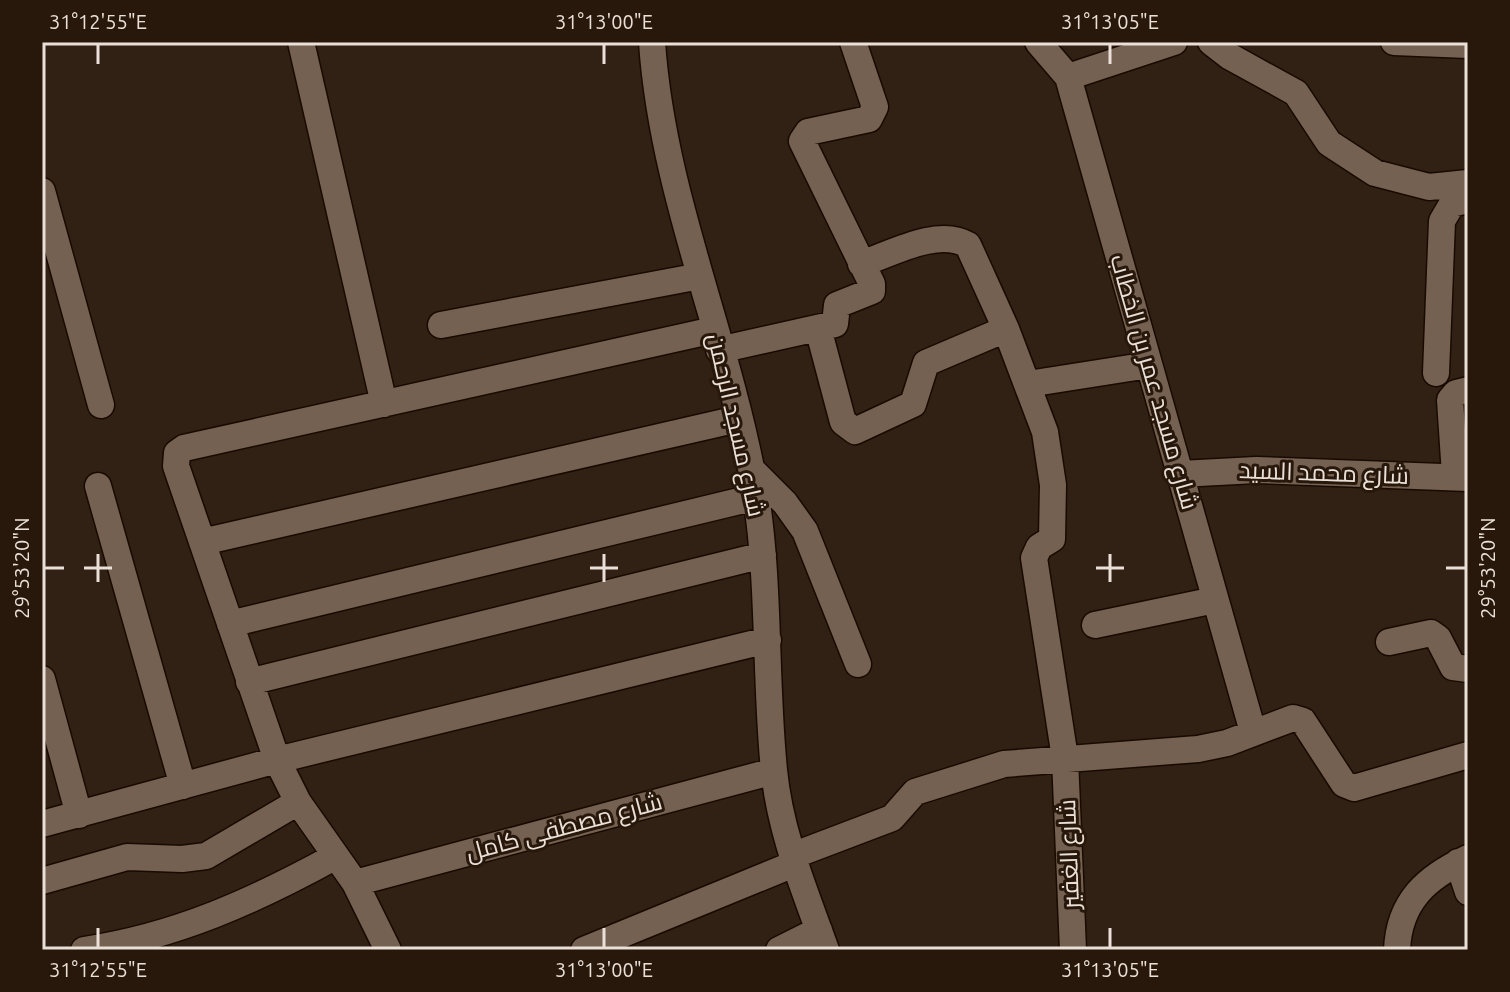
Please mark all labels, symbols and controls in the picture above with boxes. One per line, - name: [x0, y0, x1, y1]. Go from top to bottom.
- text: 31°12'55"E: [49, 10, 147, 33]
- text: 31°13'00"E: [555, 10, 653, 33]
- text: 31°13'05"E: [1061, 10, 1159, 33]
- street label: شارع مسجد عمر بن الخطاب: [1102, 251, 1204, 513]
- street label: شارع مسجد الرحمن: [699, 331, 771, 520]
- street label: شارع محمد السيد: [1238, 456, 1409, 492]
- text: 29°53'20"N: [10, 517, 33, 619]
- text: 29°53'20"N: [1476, 517, 1499, 619]
- street label: شارع مصطفى كامل: [463, 787, 666, 869]
- street label: شارع الغفير: [1053, 799, 1087, 911]
- text: 31°12'55"E: [49, 958, 147, 981]
- text: 31°13'00"E: [555, 958, 653, 981]
- text: 31°13'05"E: [1061, 958, 1159, 981]

